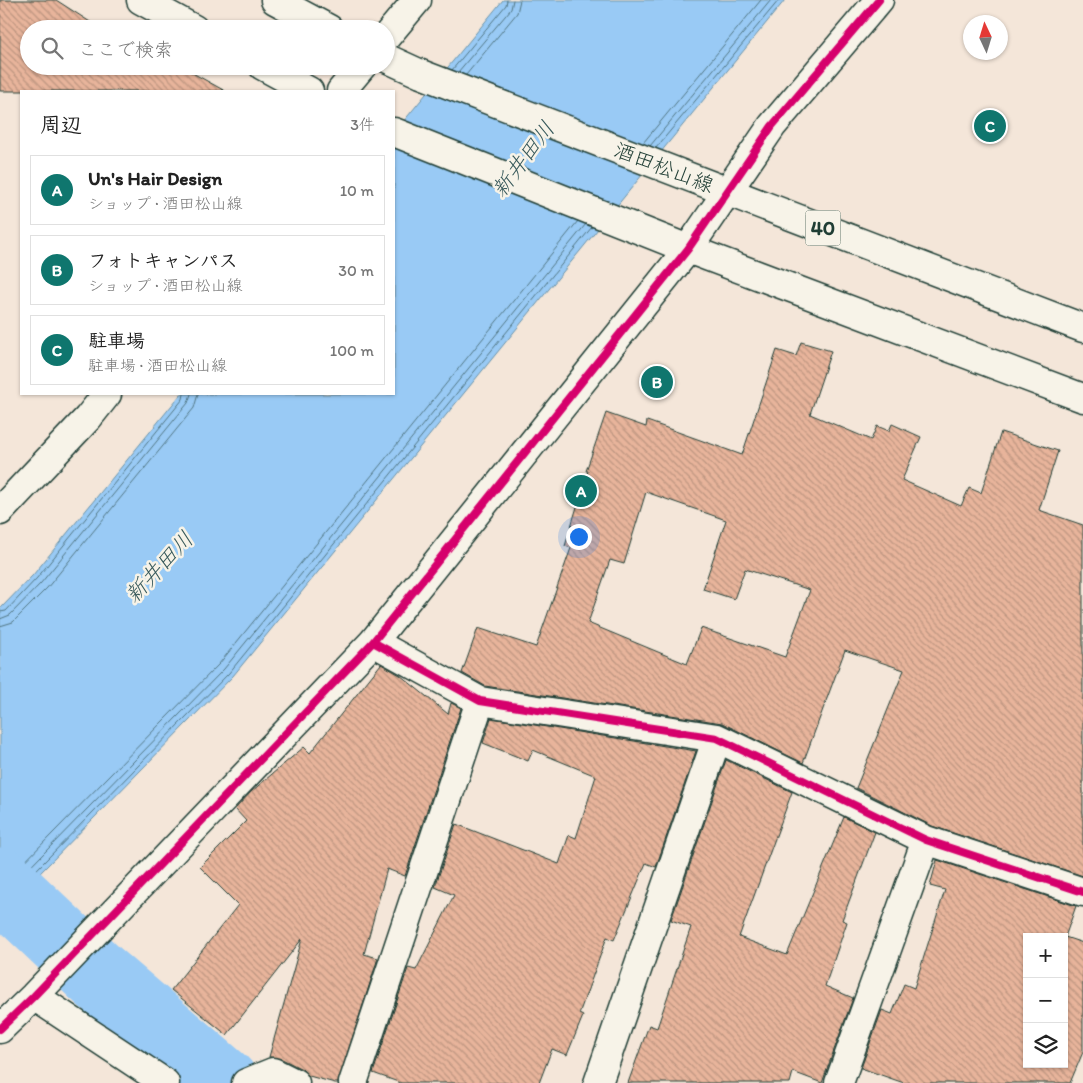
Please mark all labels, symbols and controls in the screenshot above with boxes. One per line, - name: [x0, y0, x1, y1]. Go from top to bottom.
- north arrow: [963, 15, 1008, 60]
- search box: [20, 20, 395, 75]
- icon: search: [38, 34, 66, 62]
- text: ここで検索: [78, 38, 173, 61]
- pin: C: [974, 107, 1006, 145]
- text: 周辺: [40, 112, 82, 137]
- text: 3件: [350, 115, 375, 134]
- water label: 新井田川: [486, 116, 560, 202]
- street label: 酒田松山線: [611, 137, 717, 197]
- text: Un's Hair Design: [88, 167, 222, 190]
- text: A: [52, 181, 62, 200]
- text: 10 m: [340, 181, 374, 200]
- text: ショップ · 酒田松山線: [88, 194, 242, 213]
- road number: 40: [806, 210, 840, 246]
- text: フォトキャンパス: [88, 249, 238, 272]
- text: B: [52, 261, 62, 280]
- text: 30 m: [338, 261, 374, 280]
- text: ショップ · 酒田松山線: [88, 276, 242, 295]
- text: 駐車場: [88, 329, 145, 352]
- text: C: [52, 341, 62, 360]
- text: 100 m: [330, 341, 374, 360]
- text: 駐車場 · 酒田松山線: [88, 356, 227, 375]
- pin: B: [641, 363, 673, 401]
- pin: A: [565, 472, 597, 510]
- your location: [566, 524, 592, 550]
- water label: 新井田川: [119, 526, 199, 608]
- map controls: [1023, 933, 1068, 1068]
- button: +: [1023, 933, 1068, 978]
- button: −: [1023, 978, 1068, 1023]
- button: layers: [1023, 1023, 1068, 1068]

